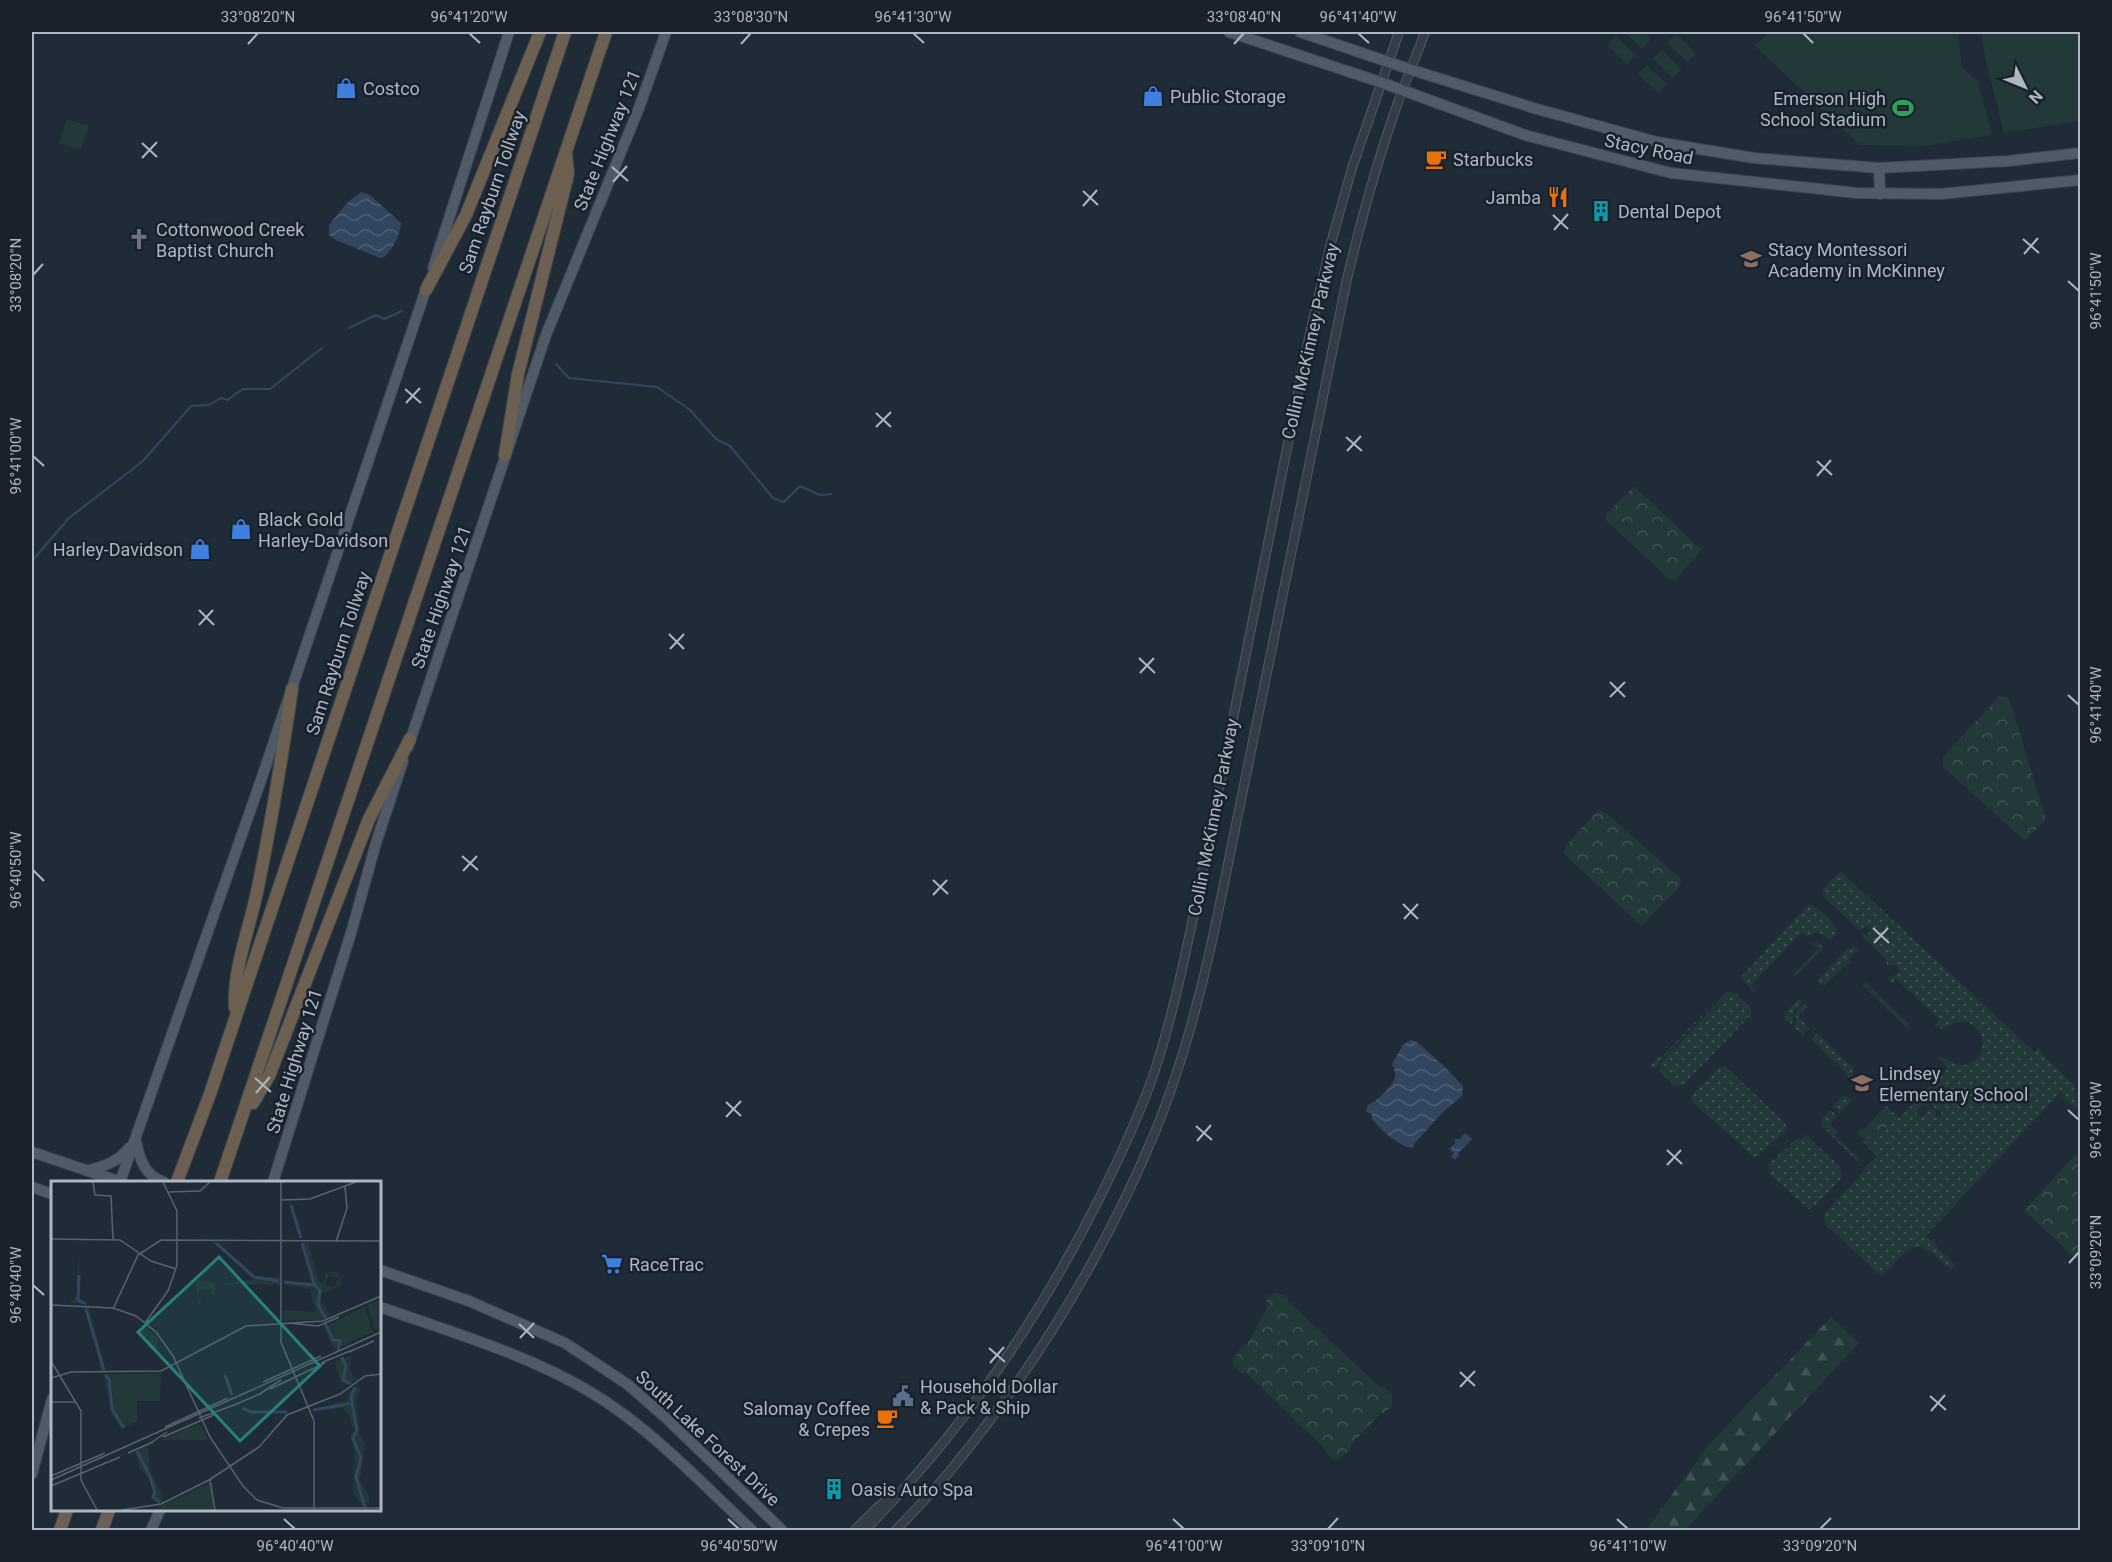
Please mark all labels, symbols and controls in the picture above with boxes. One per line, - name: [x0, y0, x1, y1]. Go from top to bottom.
- text: 33°08'20"N: [221, 8, 295, 26]
- text: 96°41'20"W: [431, 8, 507, 26]
- text: 33°08'30"N: [714, 8, 788, 26]
- text: 96°41'30"W: [875, 8, 951, 26]
- text: 33°08'40"N: [1207, 8, 1281, 26]
- text: 96°41'40"W: [1320, 8, 1396, 26]
- text: 96°41'50"W: [1765, 8, 1841, 26]
- north arrow: [1995, 57, 2055, 117]
- street label: State Highway 121: [569, 67, 645, 213]
- shop icon: Costco: [334, 76, 358, 100]
- place label: Costco: [363, 78, 420, 99]
- shop icon: Public Storage: [1141, 84, 1165, 108]
- place label: Public Storage: [1170, 86, 1286, 107]
- text: N: [2025, 86, 2046, 107]
- place label: Emerson High School Stadium: [1760, 88, 1886, 130]
- sports icon: Emerson High School Stadium: [1891, 96, 1915, 120]
- street label: Sam Rayburn Tollway: [454, 107, 530, 276]
- street label: Stacy Road: [1603, 129, 1695, 169]
- cafe icon: Starbucks: [1424, 147, 1448, 171]
- place label: Starbucks: [1453, 149, 1533, 170]
- restaurant icon: Jamba: [1546, 185, 1570, 209]
- place label: Jamba: [1486, 187, 1541, 208]
- building icon: Dental Depot: [1589, 199, 1613, 223]
- place label: Dental Depot: [1618, 201, 1722, 222]
- place label: Cottonwood Creek Baptist Church: [156, 219, 305, 261]
- church icon: Cottonwood Creek Baptist Church: [127, 227, 151, 251]
- text: 33°08'20"N: [7, 238, 25, 312]
- place label: Stacy Montessori Academy in McKinney: [1768, 239, 1945, 281]
- street label: Collin McKinney Parkway: [1277, 240, 1343, 441]
- school or university icon: Stacy Montessori Academy in McKinney: [1739, 247, 1763, 271]
- text: 96°41'50"W: [2087, 253, 2105, 329]
- text: 96°41'00"W: [7, 418, 25, 494]
- place label: Black Gold Harley-Davidson: [258, 509, 388, 551]
- shop icon: Black Gold Harley-Davidson: [229, 517, 253, 541]
- street label: State Highway 121: [407, 523, 475, 671]
- shop icon: Harley-Davidson: [188, 537, 212, 561]
- place label: Harley-Davidson: [53, 539, 183, 560]
- street label: Sam Rayburn Tollway: [302, 568, 375, 737]
- text: 96°41'40"W: [2087, 667, 2105, 743]
- street label: Collin McKinney Parkway: [1184, 716, 1243, 917]
- text: 96°40'50"W: [7, 832, 25, 908]
- street label: State Highway 121: [262, 986, 326, 1136]
- place label: Lindsey Elementary School: [1879, 1063, 2028, 1105]
- school or university icon: Lindsey Elementary School: [1850, 1071, 1874, 1095]
- text: 96°41'30"W: [2087, 1082, 2105, 1158]
- inset map: [51, 1181, 381, 1511]
- text: 33°09'20"N: [2087, 1215, 2105, 1289]
- text: 96°40'40"W: [7, 1247, 25, 1323]
- supermarket icon: RaceTrac: [600, 1252, 624, 1276]
- place label: RaceTrac: [629, 1254, 704, 1275]
- street label: South Lake Forest Drive: [632, 1366, 784, 1510]
- place label: Household Dollar & Pack & Ship: [920, 1376, 1058, 1418]
- public building icon: Household Dollar & Pack & Ship: [891, 1384, 915, 1408]
- place label: Salomay Coffee & Crepes: [743, 1398, 870, 1440]
- cafe icon: Salomay Coffee & Crepes: [875, 1406, 899, 1430]
- building icon: Oasis Auto Spa: [822, 1477, 846, 1501]
- place label: Oasis Auto Spa: [851, 1479, 973, 1500]
- text: 96°40'40"W: [257, 1537, 333, 1555]
- text: 96°40'50"W: [701, 1537, 777, 1555]
- text: 96°41'00"W: [1146, 1537, 1222, 1555]
- text: 33°09'10"N: [1291, 1537, 1365, 1555]
- text: 96°41'10"W: [1590, 1537, 1666, 1555]
- text: 33°09'20"N: [1783, 1537, 1857, 1555]

